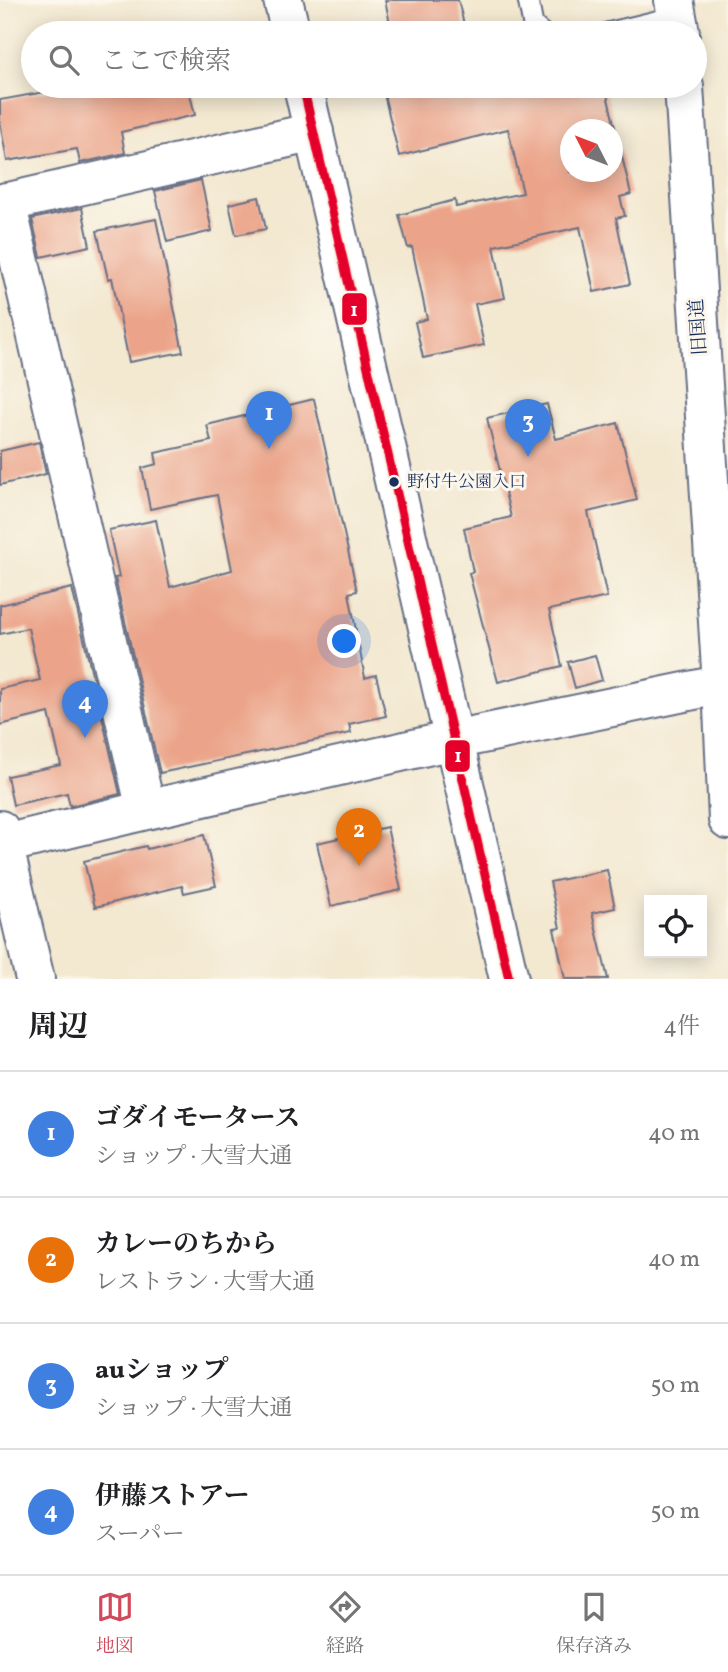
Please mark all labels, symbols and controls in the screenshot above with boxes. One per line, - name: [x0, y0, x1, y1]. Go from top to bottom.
- search box: [21, 21, 707, 98]
- icon: search: [45, 41, 83, 79]
- text: ここで検索: [101, 44, 231, 80]
- north arrow: [560, 119, 623, 182]
- line badge: 1: [341, 292, 368, 326]
- text: 1: [350, 298, 358, 324]
- street label: 旧国道: [684, 298, 714, 356]
- pin: 1: [246, 391, 292, 449]
- pin: 3: [505, 399, 551, 457]
- place label: 野付牛公園入口: [407, 471, 526, 494]
- marker: 野付牛公園入口: [387, 475, 401, 489]
- your location: [327, 624, 361, 658]
- pin: 4: [62, 680, 108, 738]
- line badge: 1: [444, 739, 471, 773]
- text: 1: [454, 744, 462, 770]
- pin: 2: [336, 808, 382, 866]
- map controls: [644, 895, 707, 958]
- button: locate: [644, 895, 707, 958]
- text: 周辺: [28, 1007, 88, 1049]
- text: 4件: [663, 1011, 700, 1043]
- text: ゴダイモータース: [95, 1101, 300, 1137]
- text: 1: [46, 1118, 56, 1150]
- text: 40 m: [648, 1118, 700, 1150]
- text: ショップ · 大雪大通: [95, 1141, 292, 1173]
- text: カレーのちから: [95, 1227, 277, 1263]
- text: 2: [45, 1244, 57, 1276]
- text: 40 m: [648, 1244, 700, 1276]
- text: レストラン · 大雪大通: [95, 1267, 315, 1299]
- text: auショップ: [95, 1353, 228, 1389]
- text: 3: [45, 1370, 57, 1402]
- text: 50 m: [651, 1370, 700, 1402]
- text: ショップ · 大雪大通: [95, 1393, 292, 1425]
- text: 伊藤ストアー: [95, 1479, 249, 1515]
- text: 4: [44, 1496, 58, 1528]
- text: 50 m: [651, 1496, 700, 1528]
- text: スーパー: [95, 1519, 185, 1551]
- tab: 地図: [96, 1588, 134, 1660]
- tab: 経路: [326, 1588, 364, 1660]
- tab: 保存済み: [556, 1588, 632, 1660]

